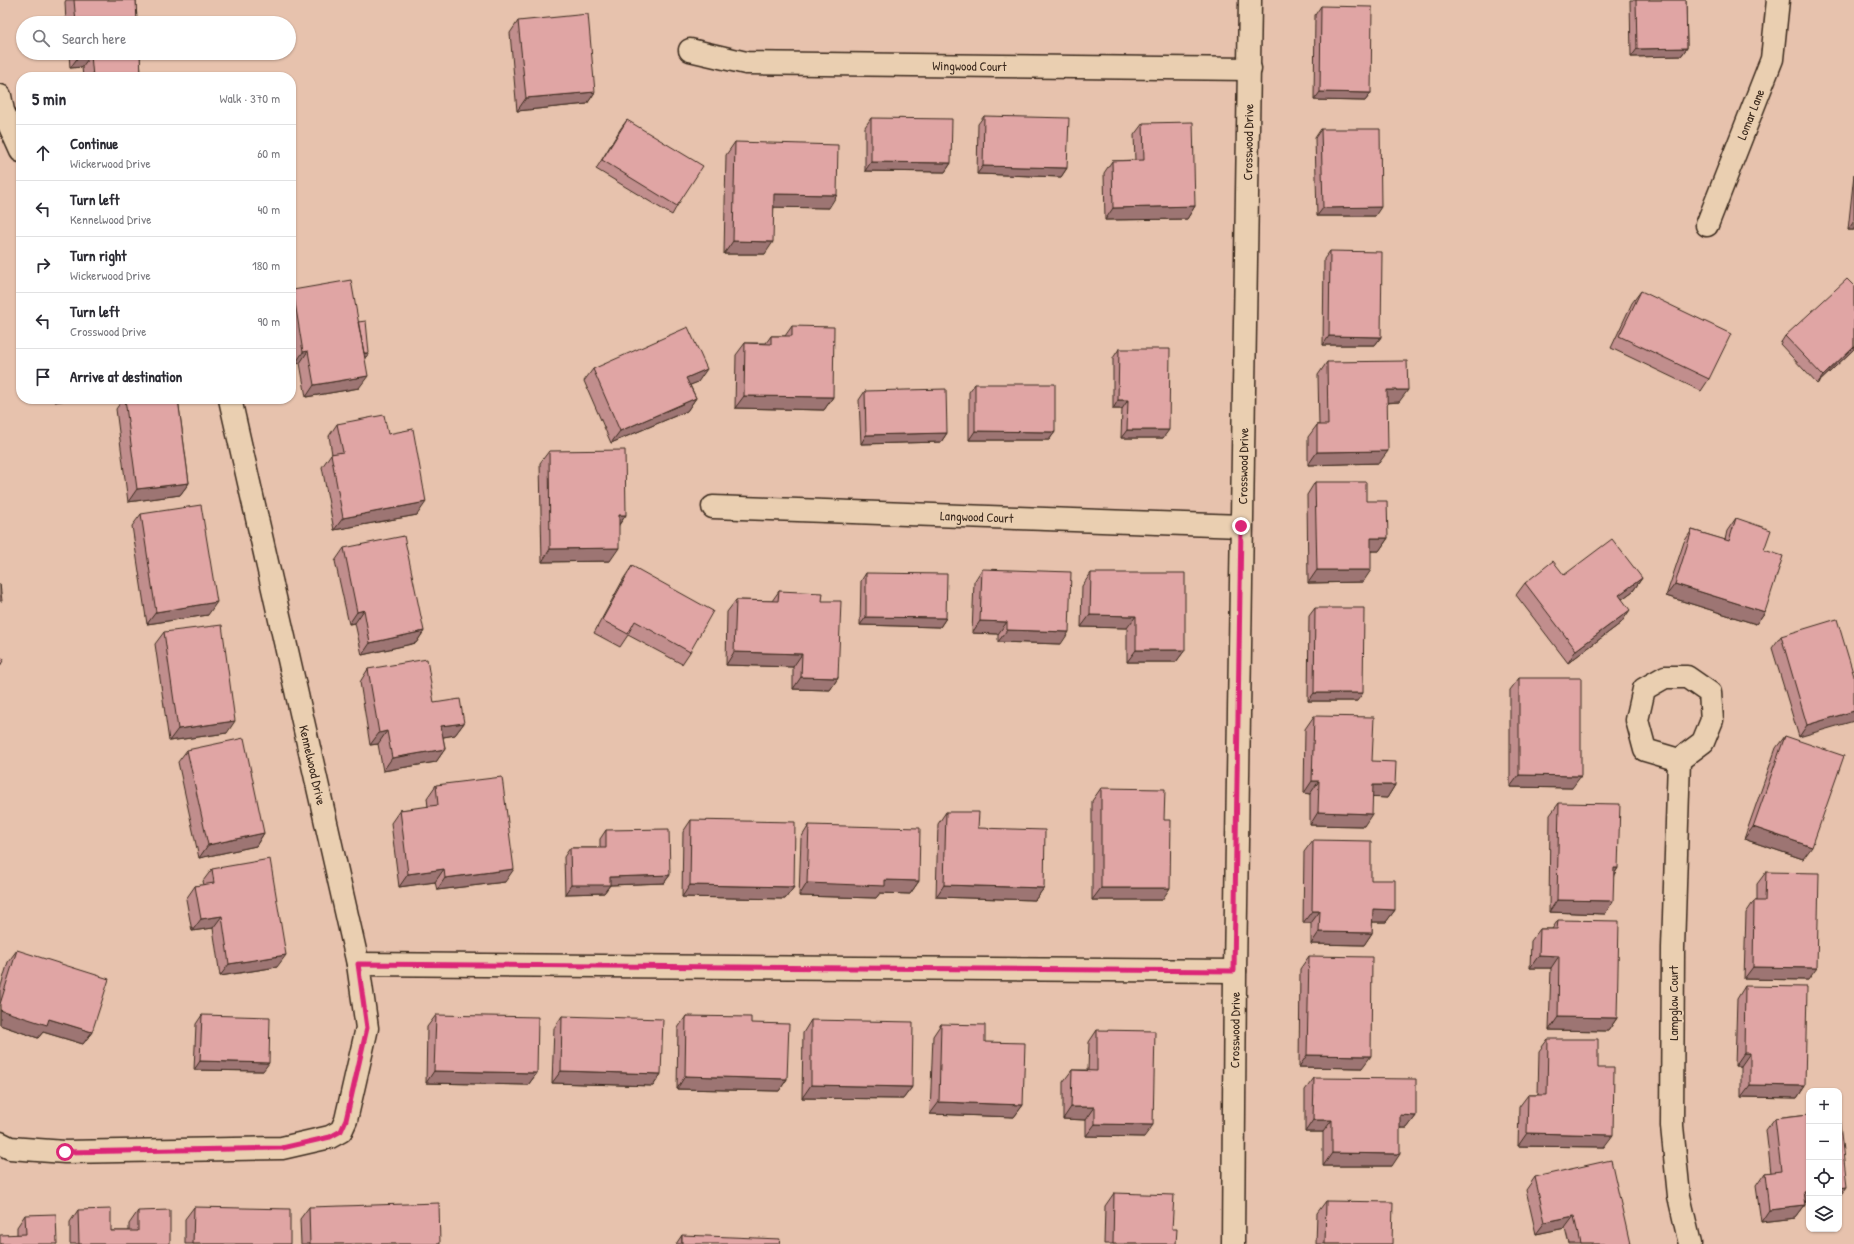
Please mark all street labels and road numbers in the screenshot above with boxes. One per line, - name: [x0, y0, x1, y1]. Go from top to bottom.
- street label: Wingwood Court: [932, 56, 1007, 75]
- street label: Lomar Lane: [1732, 86, 1768, 142]
- street label: Crosswood Drive: [1238, 104, 1257, 181]
- street label: Crosswood Drive: [1233, 428, 1252, 504]
- street label: Langwood Court: [940, 506, 1014, 527]
- street label: Kennelwood Drive: [295, 723, 331, 807]
- street label: Lampglow Court: [1664, 965, 1682, 1040]
- street label: Crosswood Drive: [1225, 992, 1244, 1068]

